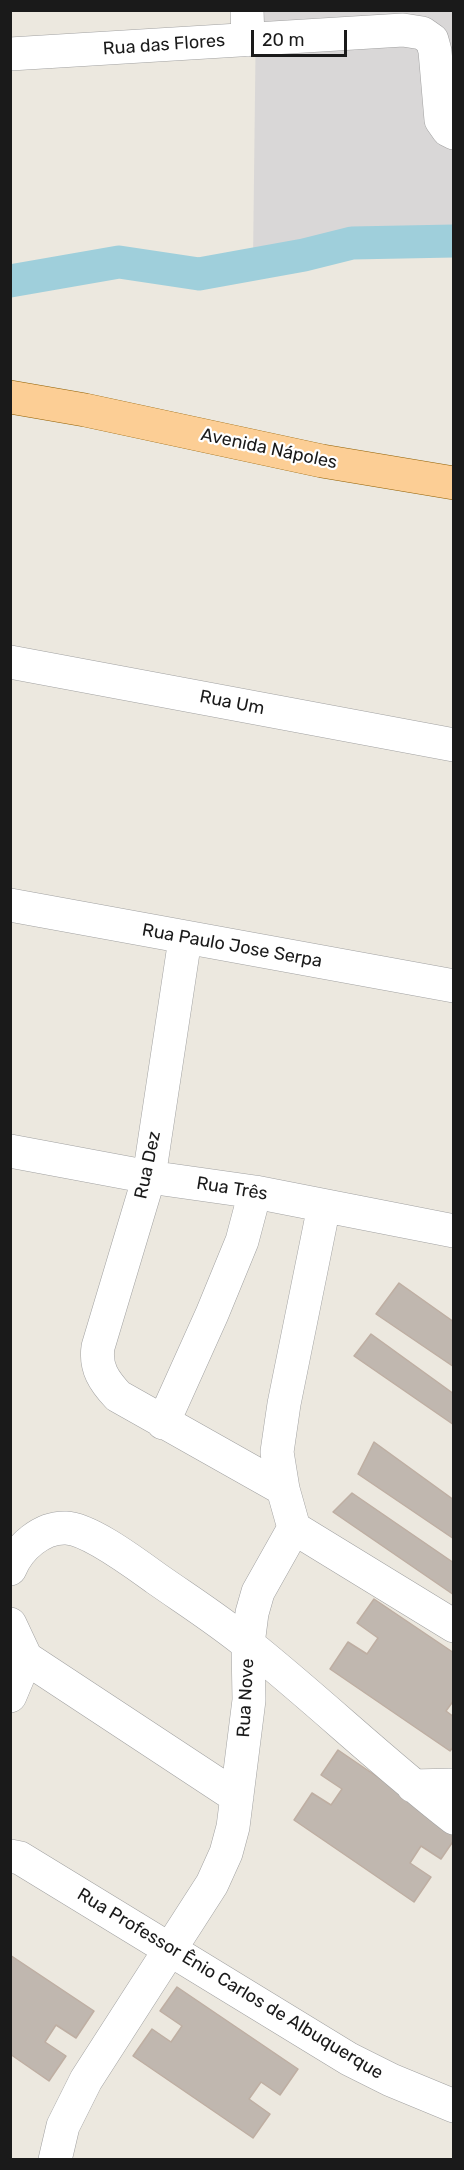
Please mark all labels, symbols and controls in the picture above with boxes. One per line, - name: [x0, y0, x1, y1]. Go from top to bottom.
- scale bar: [254, 18, 350, 56]
- text: 20 m: [262, 29, 304, 51]
- street label: Rua das Flores: [102, 30, 226, 60]
- street label: Avenida Nápoles: [199, 424, 339, 474]
- street label: Rua Um: [198, 686, 266, 720]
- street label: Rua Paulo Jose Serpa: [140, 920, 324, 972]
- street label: Rua Dez: [130, 1129, 166, 1201]
- street label: Rua Três: [195, 1173, 269, 1205]
- street label: Rua Nove: [233, 1658, 259, 1738]
- street label: Rua Professor Ênio Carlos de Albuquerque: [73, 1884, 387, 2084]

